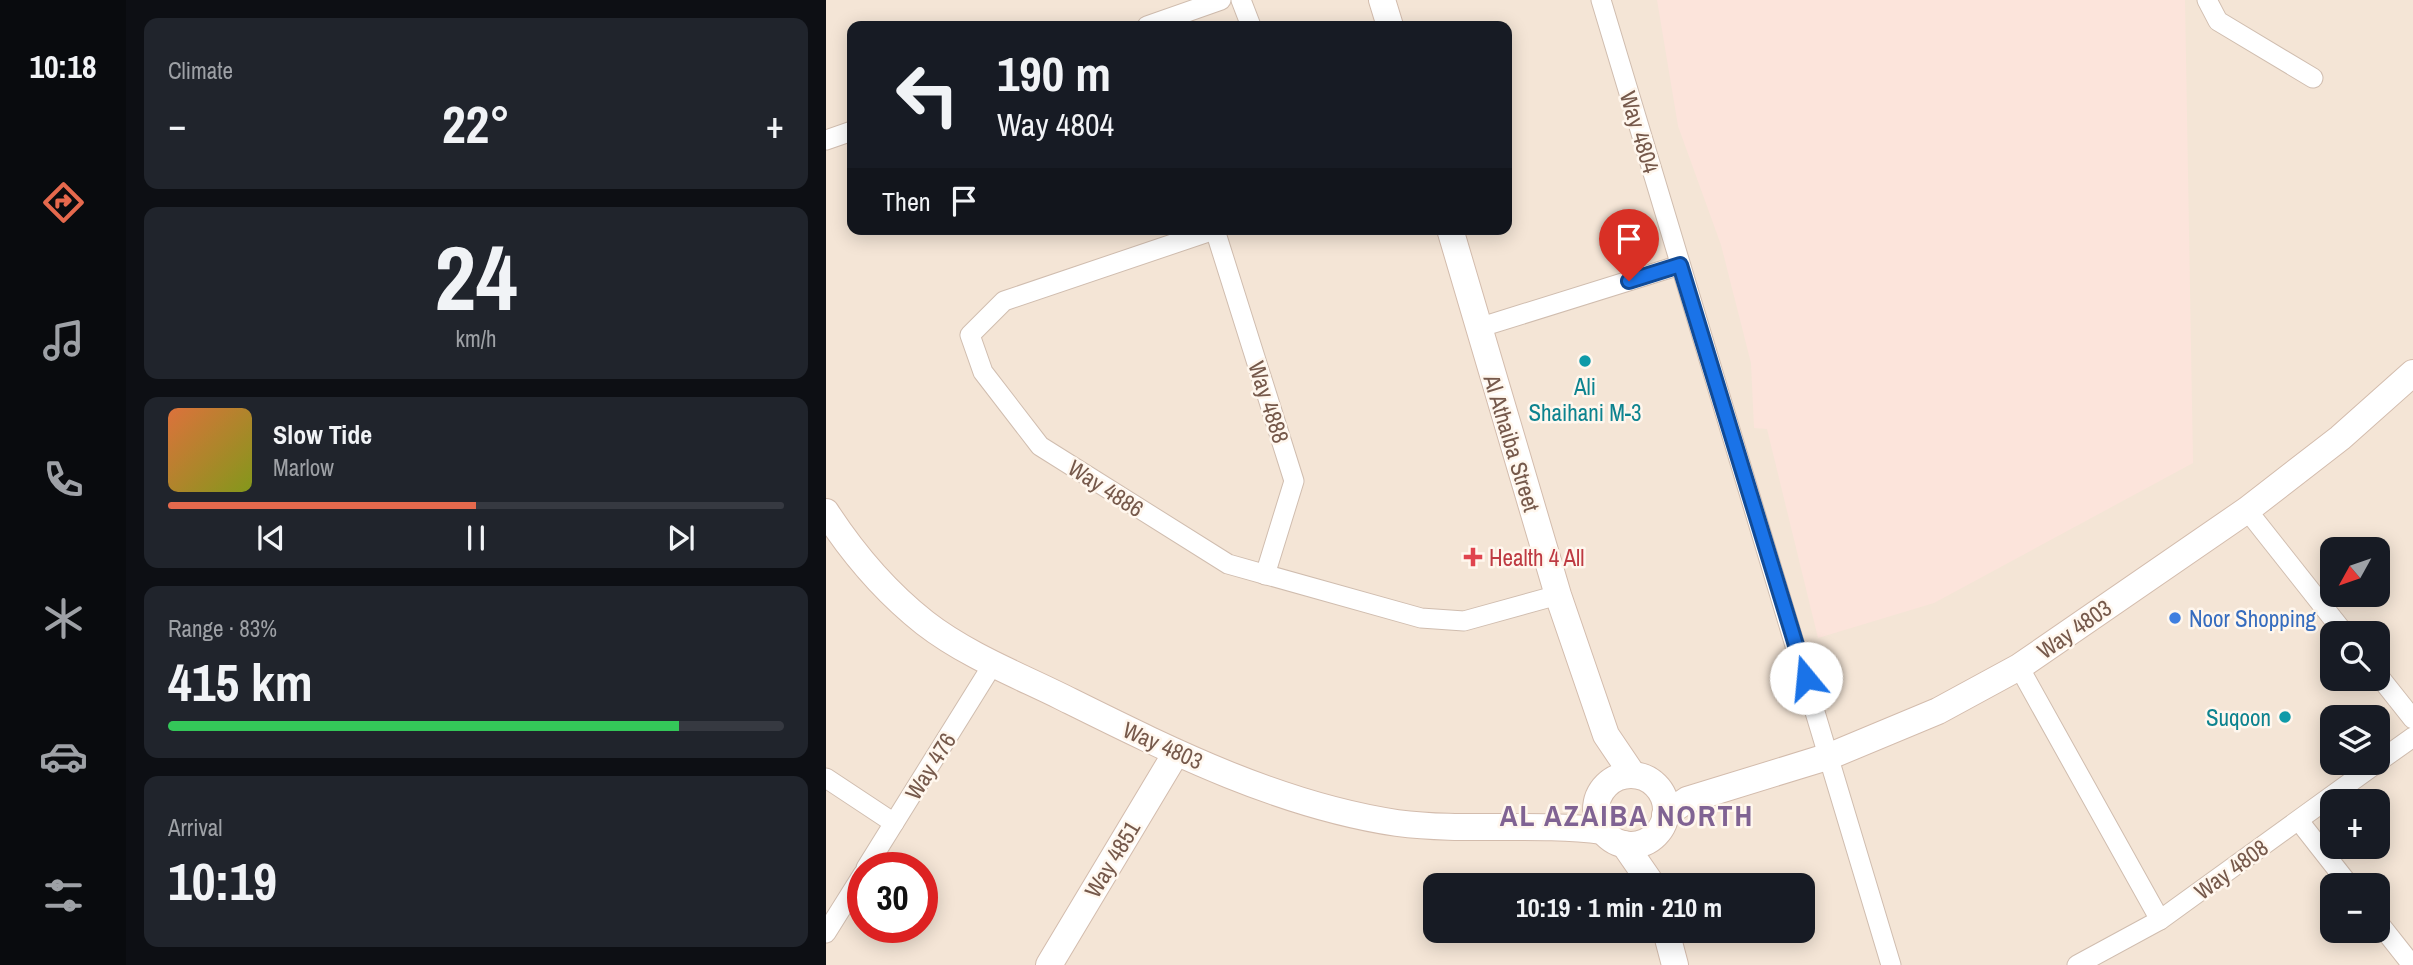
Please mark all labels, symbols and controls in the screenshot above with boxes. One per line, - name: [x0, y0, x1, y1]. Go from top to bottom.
- text: 190 m: [997, 40, 1111, 106]
- text: 10:18: [29, 45, 97, 88]
- icon: left: [882, 49, 973, 140]
- text: Climate: [168, 55, 233, 86]
- street label: Way 4804: [1613, 87, 1667, 177]
- text: 22°: [442, 89, 510, 159]
- text: −: [168, 99, 186, 150]
- text: +: [766, 99, 784, 150]
- text: Way 4804: [997, 103, 1114, 146]
- icon: directions: [39, 178, 88, 227]
- icon: arrive: [945, 182, 983, 220]
- text: Then: [882, 184, 931, 219]
- pin: [1599, 209, 1659, 281]
- text: 24: [435, 216, 518, 338]
- icon: arrive: [1610, 220, 1648, 258]
- icon: music: [39, 316, 88, 365]
- text: km/h: [456, 323, 496, 354]
- marker: Ali Shaihani M-3: [1577, 353, 1593, 369]
- street label: Way 4888: [1241, 357, 1297, 447]
- street label: Al Athaiba Street: [1476, 370, 1548, 515]
- place label: Ali Shaihani M-3: [1528, 371, 1642, 428]
- text: Slow Tide: [273, 417, 372, 452]
- text: Marlow: [273, 452, 334, 483]
- street label: Way 4886: [1062, 452, 1150, 524]
- icon: phone: [39, 455, 88, 504]
- icon: previous: [252, 519, 290, 557]
- icon: pause: [457, 519, 495, 557]
- icon: next: [662, 519, 700, 557]
- north arrow: [2320, 537, 2390, 607]
- map controls: [2320, 537, 2390, 943]
- place label: Health 4 All: [1489, 542, 1584, 573]
- marker: Health 4 All: [1463, 547, 1483, 567]
- street label: Way 4803: [2031, 592, 2117, 666]
- icon: climate: [39, 594, 88, 643]
- place label: Noor Shopping: [2189, 603, 2316, 634]
- marker: Noor Shopping: [2167, 610, 2183, 626]
- text: Range · 83%: [168, 613, 277, 644]
- button: search: [2320, 621, 2390, 691]
- position arrow: [1769, 641, 1843, 715]
- text: 415 km: [168, 647, 313, 717]
- place label: Suqoon: [2206, 702, 2271, 733]
- button: layers: [2320, 705, 2390, 775]
- marker: Suqoon: [2277, 709, 2293, 725]
- street label: Way 4803: [1118, 714, 1208, 776]
- street label: Way 476: [897, 727, 963, 805]
- icon: car: [39, 732, 88, 781]
- button: +: [2320, 789, 2390, 859]
- district label: AL AZAIBA NORTH: [1500, 795, 1754, 835]
- text: Arrival: [168, 812, 223, 843]
- street label: Way 4851: [1077, 814, 1147, 903]
- street label: Way 4808: [2188, 832, 2274, 906]
- text: 10:19: [168, 846, 277, 916]
- speed limit sign: 30: [847, 852, 938, 943]
- icon: filters: [39, 871, 88, 920]
- button: −: [2320, 873, 2390, 943]
- text: 10:19 · 1 min · 210 m: [1516, 890, 1722, 925]

